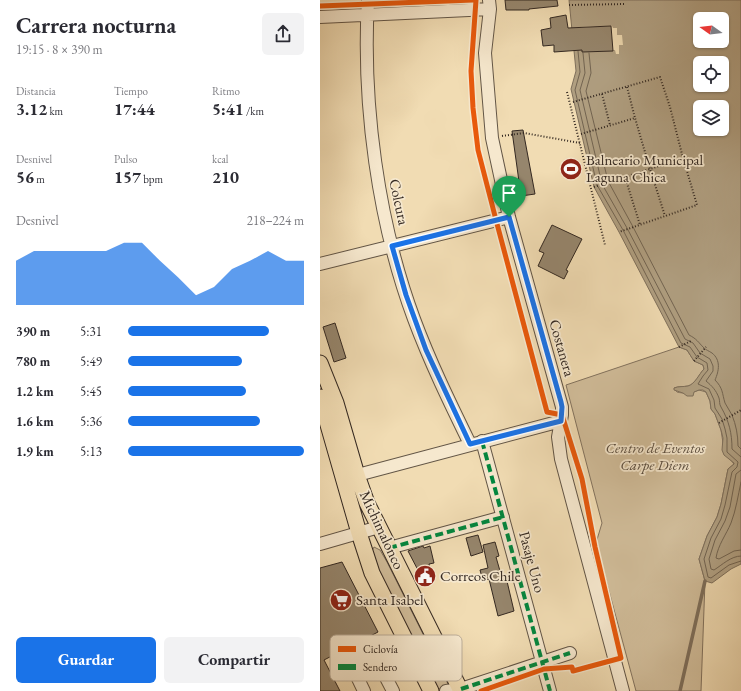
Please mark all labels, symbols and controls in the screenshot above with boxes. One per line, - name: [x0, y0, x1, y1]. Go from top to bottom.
- text: Carrera nocturna: [16, 11, 176, 40]
- north arrow: [693, 12, 729, 48]
- map controls: [693, 12, 729, 136]
- button: share: [262, 13, 304, 55]
- text: 19:15 · 8 × 390 m: [16, 41, 103, 58]
- button: locate: [693, 56, 729, 92]
- text: Distancia: [16, 84, 56, 98]
- text: Tiempo: [114, 84, 148, 98]
- text: Ritmo: [212, 84, 240, 98]
- text: 3.12: [16, 98, 47, 120]
- text: 17:44: [114, 98, 155, 120]
- text: 5:41: [212, 98, 244, 120]
- button: layers: [693, 100, 729, 136]
- text: km: [47, 104, 63, 118]
- text: /km: [244, 104, 264, 118]
- place label: Balneario Municipal Laguna Chica: [586, 150, 704, 186]
- text: Desnivel: [16, 152, 52, 166]
- text: Pulso: [114, 152, 138, 166]
- text: kcal: [212, 152, 229, 166]
- sports icon: Balneario Municipal Laguna Chica: [558, 156, 584, 182]
- text: 56: [16, 166, 34, 188]
- text: 157: [114, 166, 141, 188]
- text: 210: [212, 166, 239, 188]
- text: m: [34, 172, 45, 186]
- text: bpm: [141, 172, 163, 186]
- pin: [492, 176, 526, 217]
- street label: Colcura: [385, 177, 414, 227]
- icon: arrive: [498, 182, 520, 204]
- text: Desnivel: [16, 212, 59, 229]
- text: 218–224 m: [247, 212, 304, 229]
- street label: Costanera: [545, 317, 580, 379]
- text: 390 m: [16, 323, 50, 340]
- text: 5:31: [80, 323, 102, 340]
- text: 780 m: [16, 353, 50, 370]
- text: 5:49: [80, 353, 102, 370]
- text: 1.2 km: [16, 383, 54, 400]
- text: 5:45: [80, 383, 102, 400]
- text: 1.6 km: [16, 413, 54, 430]
- text: 5:36: [80, 413, 102, 430]
- park label: Centro de Eventos Carpe Diem: [605, 438, 705, 474]
- text: 1.9 km: [16, 443, 54, 460]
- text: 5:13: [80, 443, 102, 460]
- street label: Michimalonco: [356, 487, 409, 572]
- street label: Pasaje Uno: [515, 529, 550, 595]
- public building icon: Correos Chile: [412, 563, 438, 589]
- place label: Correos Chile: [440, 566, 521, 585]
- supermarket icon: Santa Isabel: [328, 587, 354, 613]
- place label: Santa Isabel: [356, 590, 424, 609]
- legend: [330, 635, 462, 681]
- button: Guardar: [16, 637, 156, 683]
- button: Compartir: [164, 637, 304, 683]
- text: Ciclovía: [363, 642, 398, 656]
- text: Sendero: [363, 660, 398, 674]

